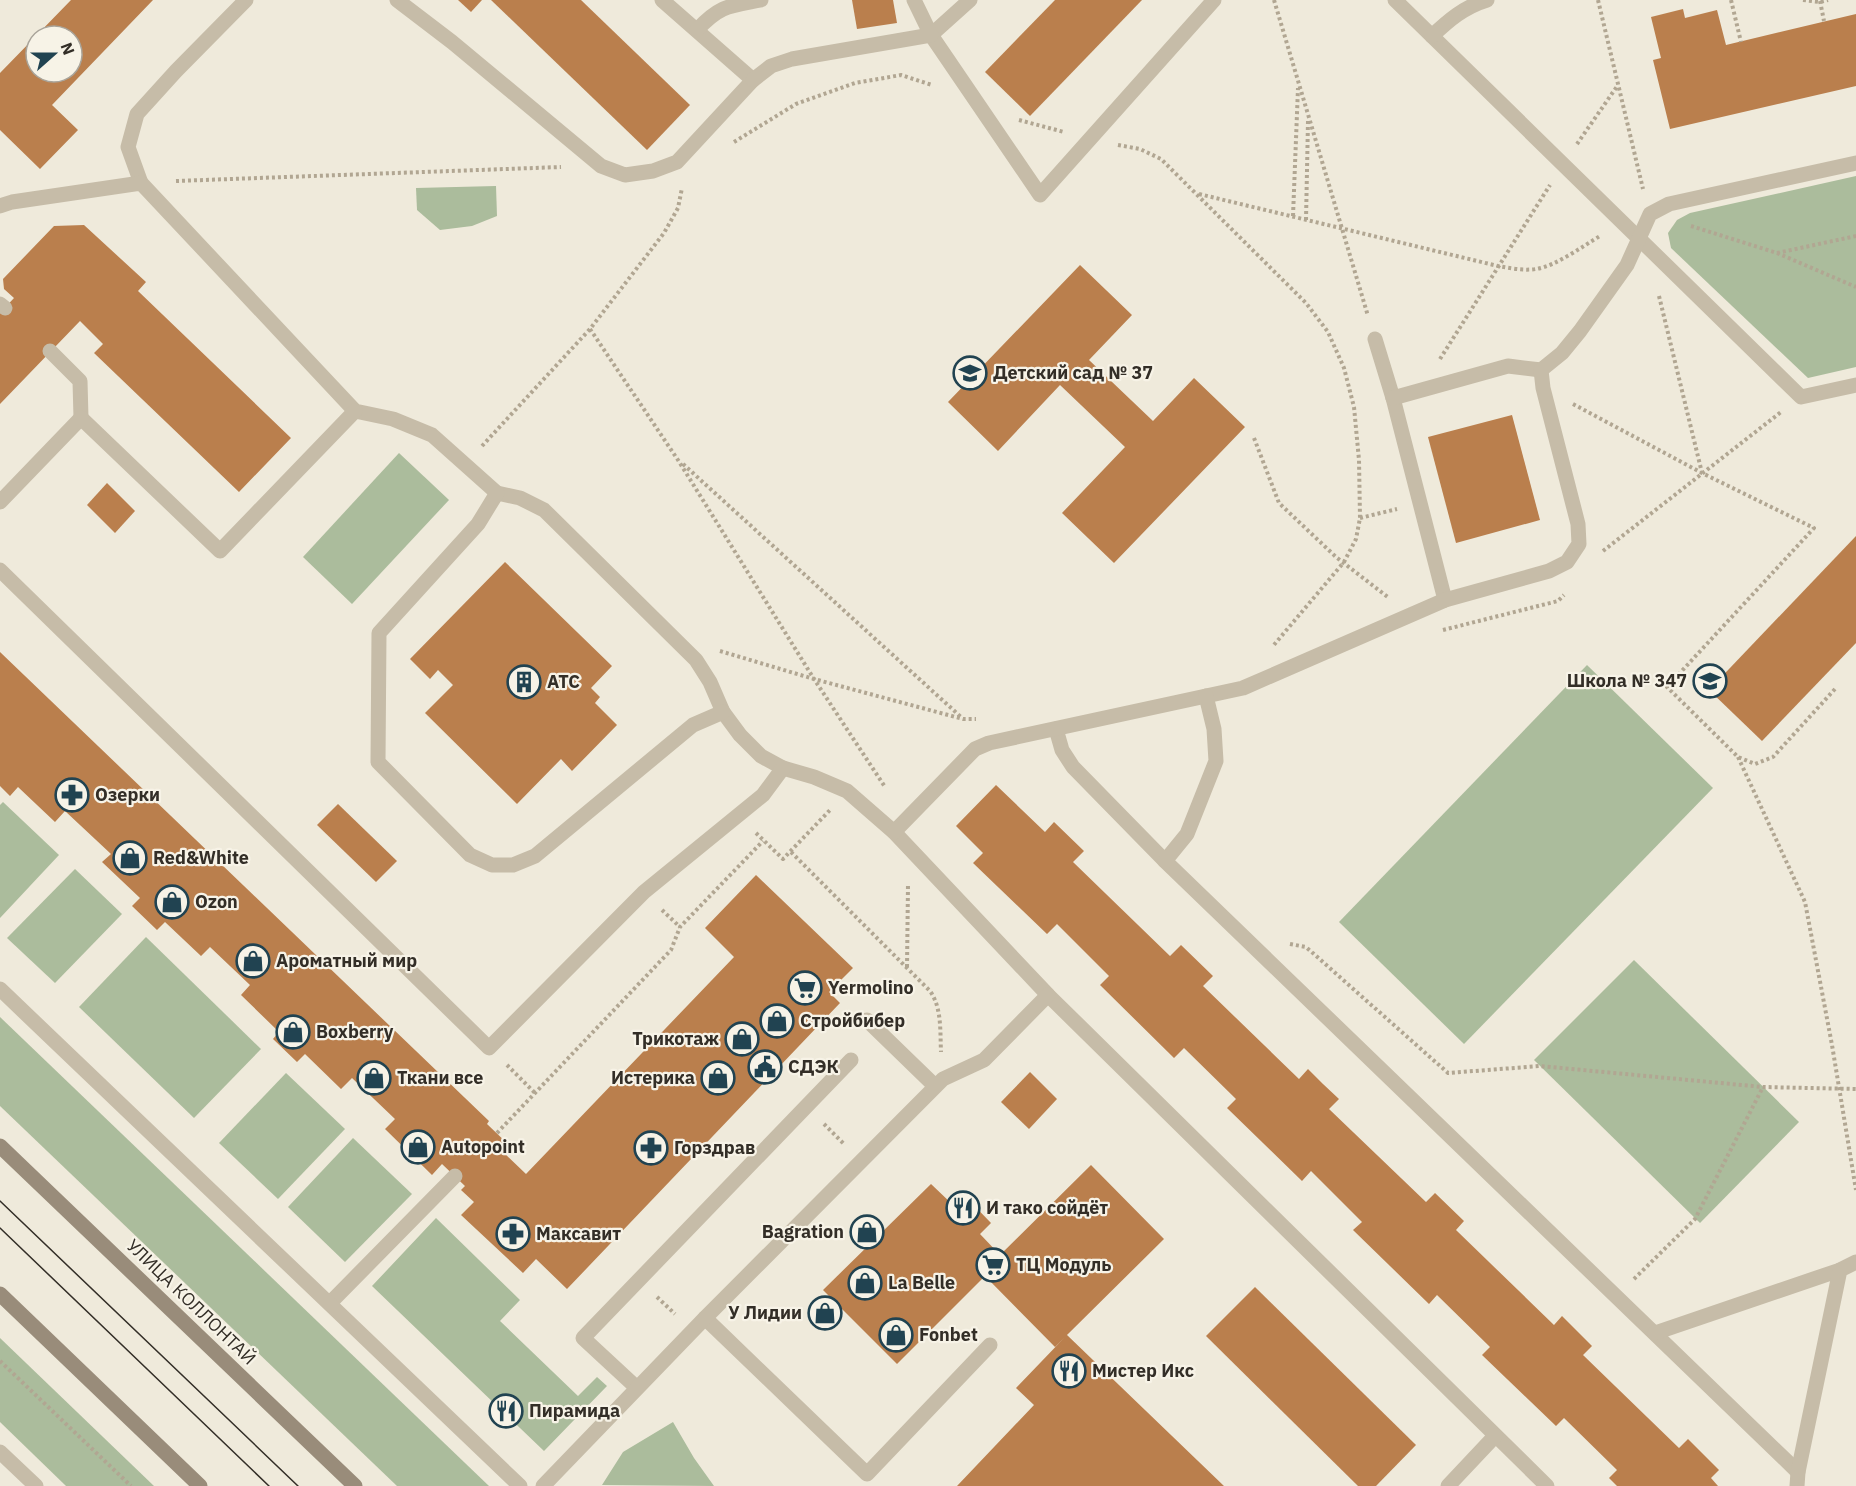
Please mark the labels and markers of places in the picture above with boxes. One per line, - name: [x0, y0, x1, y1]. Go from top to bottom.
- school or university icon: Детский сад № 37: [952, 355, 988, 391]
- place label: Детский сад № 37: [993, 361, 1153, 384]
- school or university icon: Школа № 347: [1692, 663, 1728, 699]
- building icon: АТС: [506, 664, 542, 700]
- place label: Школа № 347: [1567, 669, 1687, 692]
- place label: АТС: [547, 670, 580, 693]
- pharmacy icon: Озерки: [54, 777, 90, 813]
- place label: Озерки: [95, 783, 160, 806]
- shop icon: Red&White: [112, 840, 148, 876]
- place label: Red&White: [153, 846, 249, 869]
- shop icon: Ozon: [154, 884, 190, 920]
- place label: Ozon: [195, 890, 238, 913]
- shop icon: Ароматный мир: [235, 943, 271, 979]
- place label: Ароматный мир: [276, 949, 417, 972]
- supermarket icon: Yermolino: [787, 970, 823, 1006]
- place label: Yermolino: [828, 976, 914, 999]
- shop icon: Стройбибер: [759, 1003, 795, 1039]
- place label: Стройбибер: [800, 1009, 905, 1032]
- shop icon: Boxberry: [275, 1014, 311, 1050]
- place label: Boxberry: [316, 1020, 394, 1043]
- shop icon: Трикотаж: [724, 1021, 760, 1057]
- place label: Трикотаж: [632, 1027, 719, 1050]
- public building icon: СДЭК: [747, 1049, 783, 1085]
- place label: СДЭК: [788, 1055, 839, 1078]
- shop icon: Ткани все: [356, 1060, 392, 1096]
- shop icon: Истерика: [700, 1060, 736, 1096]
- place label: Ткани все: [397, 1066, 483, 1089]
- place label: Истерика: [611, 1066, 695, 1089]
- shop icon: Autopoint: [400, 1129, 436, 1165]
- pharmacy icon: Горздрав: [633, 1130, 669, 1166]
- place label: Autopoint: [441, 1135, 525, 1158]
- place label: Горздрав: [674, 1136, 755, 1159]
- restaurant icon: И тако сойдёт: [945, 1190, 981, 1226]
- place label: И тако сойдёт: [986, 1196, 1108, 1219]
- shop icon: Bagration: [849, 1214, 885, 1250]
- pharmacy icon: Максавит: [495, 1216, 531, 1252]
- place label: Bagration: [762, 1220, 844, 1243]
- place label: Максавит: [536, 1222, 621, 1245]
- supermarket icon: ТЦ Модуль: [975, 1247, 1011, 1283]
- place label: ТЦ Модуль: [1016, 1253, 1111, 1276]
- shop icon: La Belle: [847, 1265, 883, 1301]
- place label: La Belle: [888, 1271, 955, 1294]
- shop icon: У Лидии: [807, 1295, 843, 1331]
- place label: У Лидии: [728, 1301, 802, 1324]
- shop icon: Fonbet: [878, 1317, 914, 1353]
- place label: Fonbet: [919, 1323, 978, 1346]
- restaurant icon: Мистер Икс: [1051, 1353, 1087, 1389]
- place label: Мистер Икс: [1092, 1359, 1194, 1382]
- restaurant icon: Пирамида: [488, 1393, 524, 1429]
- place label: Пирамида: [529, 1399, 620, 1422]

